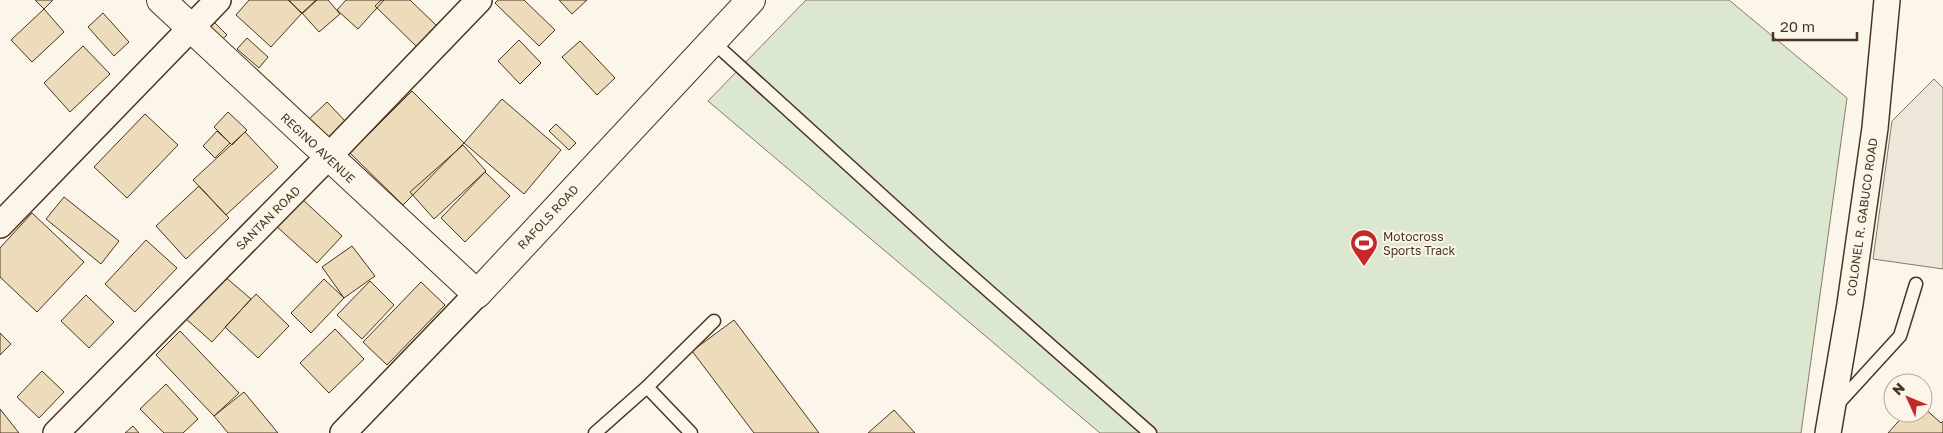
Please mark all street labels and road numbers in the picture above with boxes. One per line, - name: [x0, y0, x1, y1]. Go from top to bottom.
- street label: REGINO AVENUE: [278, 110, 358, 186]
- street label: COLONEL R. GABUCO ROAD: [1843, 137, 1881, 297]
- street label: RAFOLS ROAD: [514, 182, 582, 252]
- street label: SANTAN ROAD: [233, 183, 303, 253]

